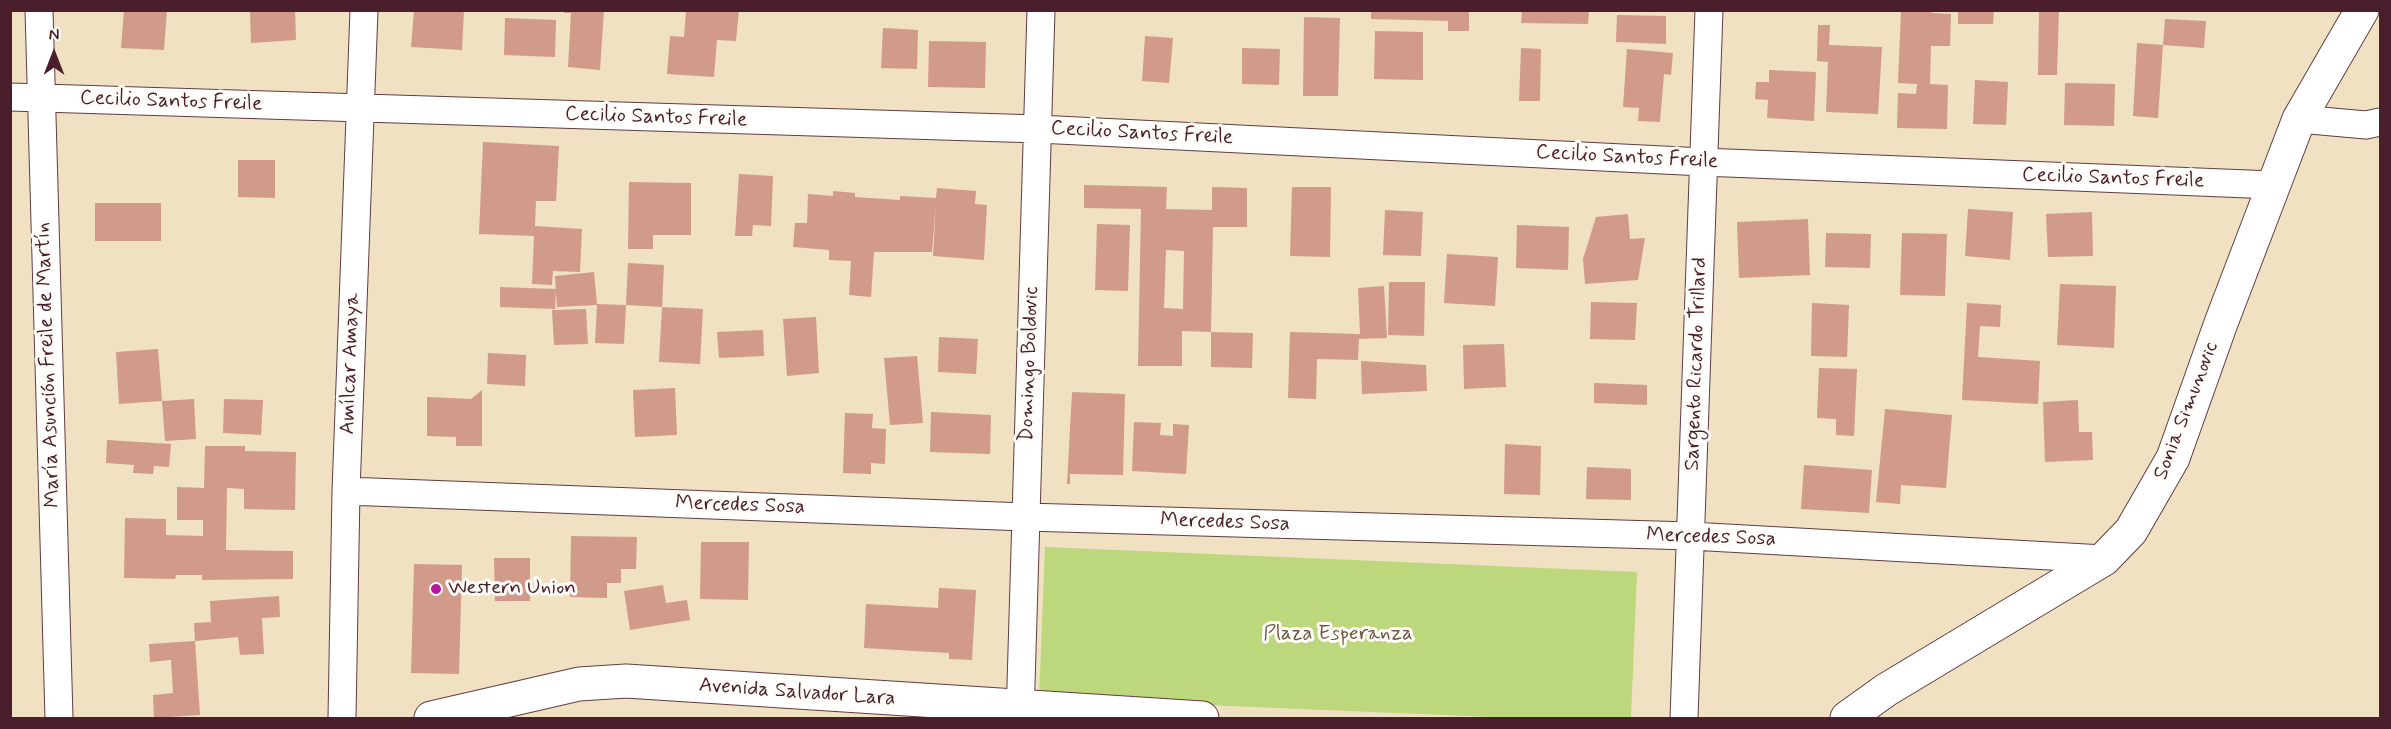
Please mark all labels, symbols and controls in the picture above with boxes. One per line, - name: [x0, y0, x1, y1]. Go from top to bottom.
- north arrow: [24, 24, 84, 84]
- text: N: [49, 25, 59, 46]
- street label: Cecilio Santos Freile: [79, 86, 263, 118]
- street label: Cecilio Santos Freile: [564, 102, 748, 134]
- street label: Cecilio Santos Freile: [1050, 117, 1234, 151]
- street label: Cecilio Santos Freile: [1535, 141, 1719, 175]
- street label: Cecilio Santos Freile: [2021, 163, 2205, 195]
- street label: María Asunción Freile de Martín: [31, 222, 67, 508]
- street label: Sargento Ricardo Trillard: [1681, 257, 1713, 471]
- street label: Domingo Boldovic: [1015, 286, 1045, 442]
- street label: Amílcar Amaya: [336, 293, 366, 435]
- street label: Sonia Simunovic: [2149, 338, 2225, 484]
- street label: Mercedes Sosa: [675, 491, 805, 521]
- street label: Mercedes Sosa: [1160, 508, 1290, 538]
- street label: Mercedes Sosa: [1646, 523, 1776, 553]
- place label: Western Union: [448, 576, 576, 602]
- marker: Western Union: [429, 582, 443, 596]
- park label: Plaza Esperanza: [1263, 622, 1413, 648]
- street label: Avenida Salvador Lara: [698, 674, 896, 712]

